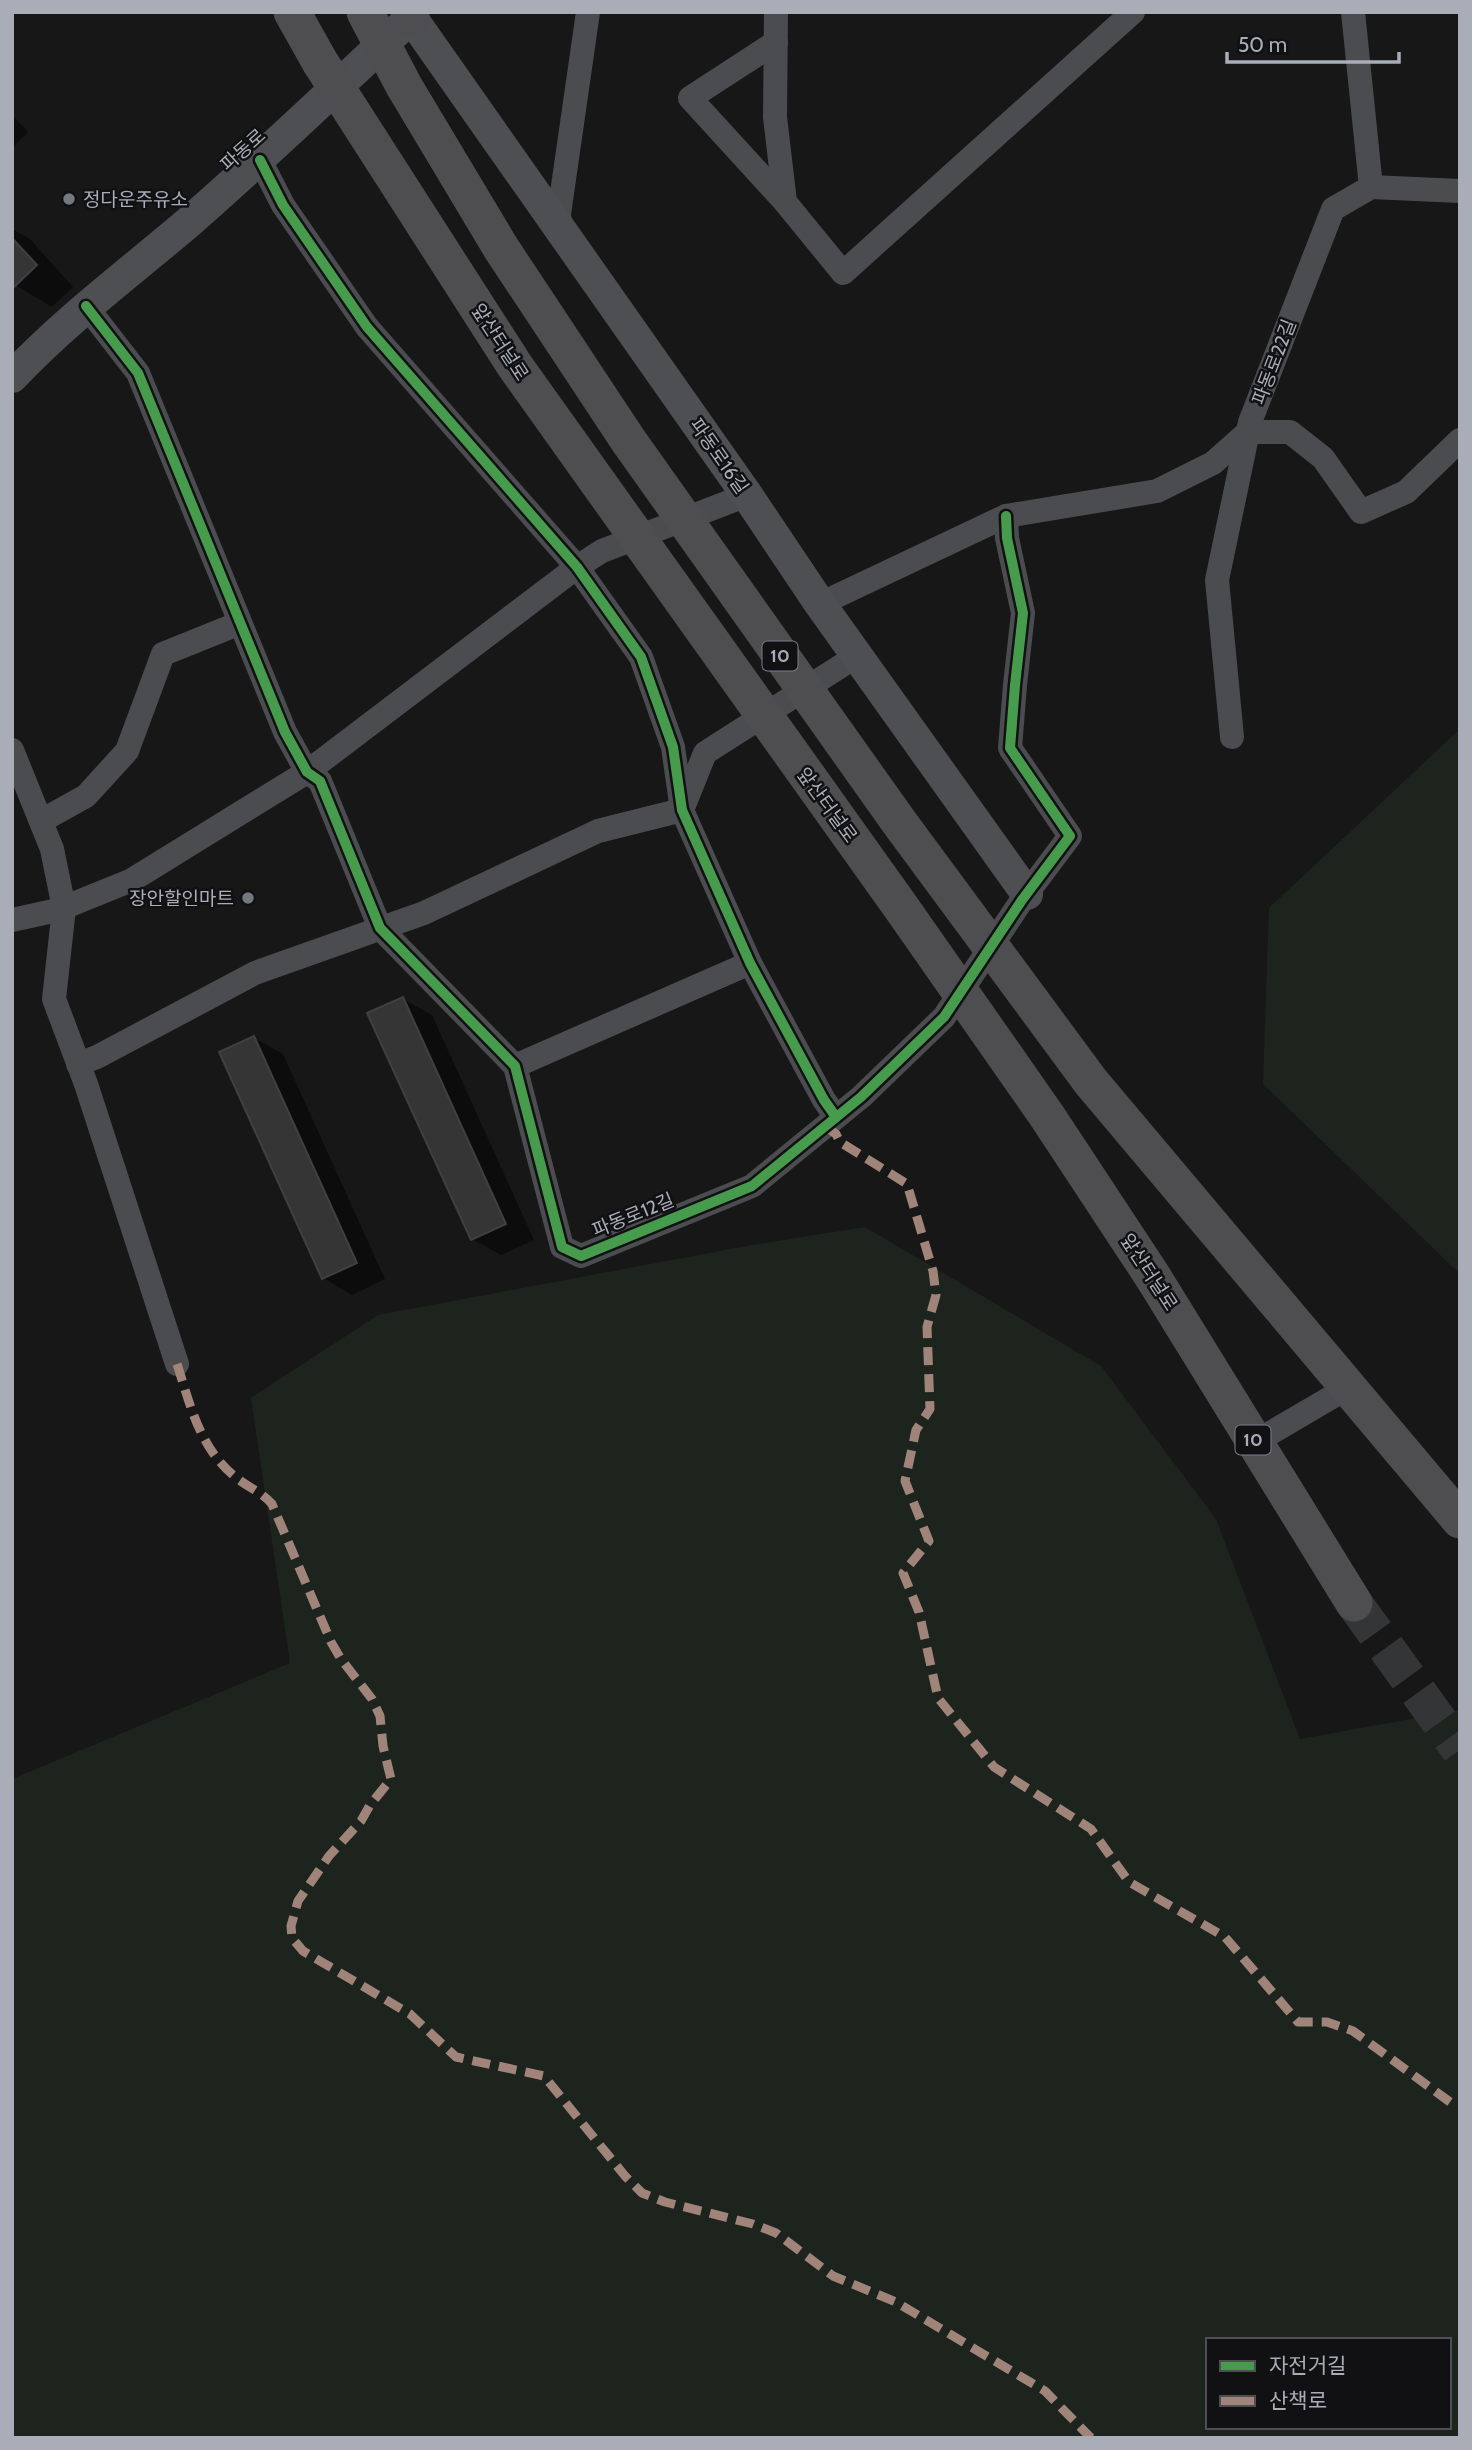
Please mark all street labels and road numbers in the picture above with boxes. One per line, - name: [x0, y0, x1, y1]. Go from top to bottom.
- street label: 파동로: [216, 124, 270, 176]
- street label: 앞산터널로: [467, 299, 533, 385]
- street label: 파동로22길: [1247, 316, 1301, 408]
- street label: 파동로16길: [685, 414, 753, 498]
- road number: 10: [762, 642, 798, 670]
- street label: 앞산터널로: [792, 763, 862, 847]
- street label: 파동로12길: [589, 1188, 677, 1242]
- street label: 앞산터널로: [1116, 1229, 1182, 1315]
- road number: 10: [1236, 1426, 1270, 1455]

